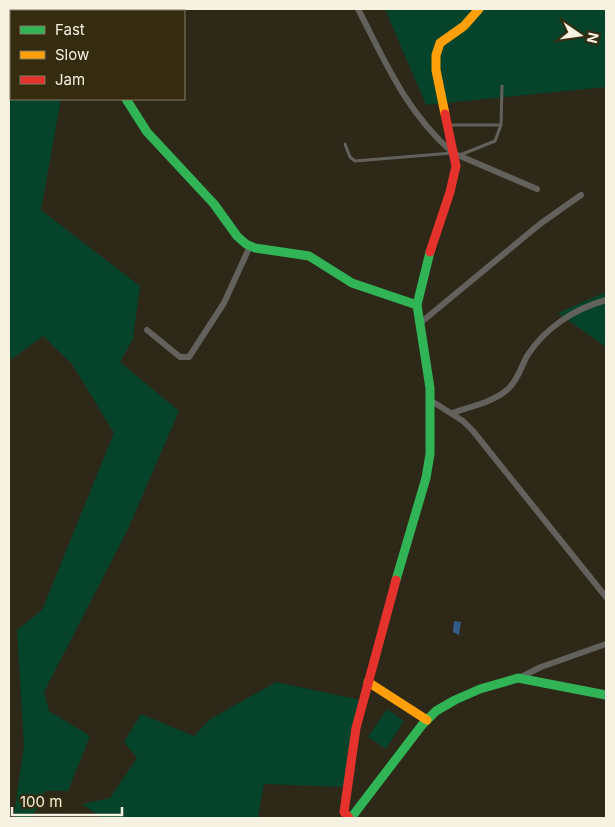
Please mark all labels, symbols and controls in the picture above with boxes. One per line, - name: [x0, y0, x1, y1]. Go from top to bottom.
- legend: [10, 10, 185, 100]
- north arrow: [555, 10, 605, 60]
- text: Fast: [55, 20, 85, 39]
- text: N: [584, 31, 603, 45]
- text: Slow: [55, 45, 89, 64]
- text: Jam: [55, 70, 85, 89]
- scale bar: [12, 784, 122, 816]
- text: 100 m: [20, 792, 62, 811]

